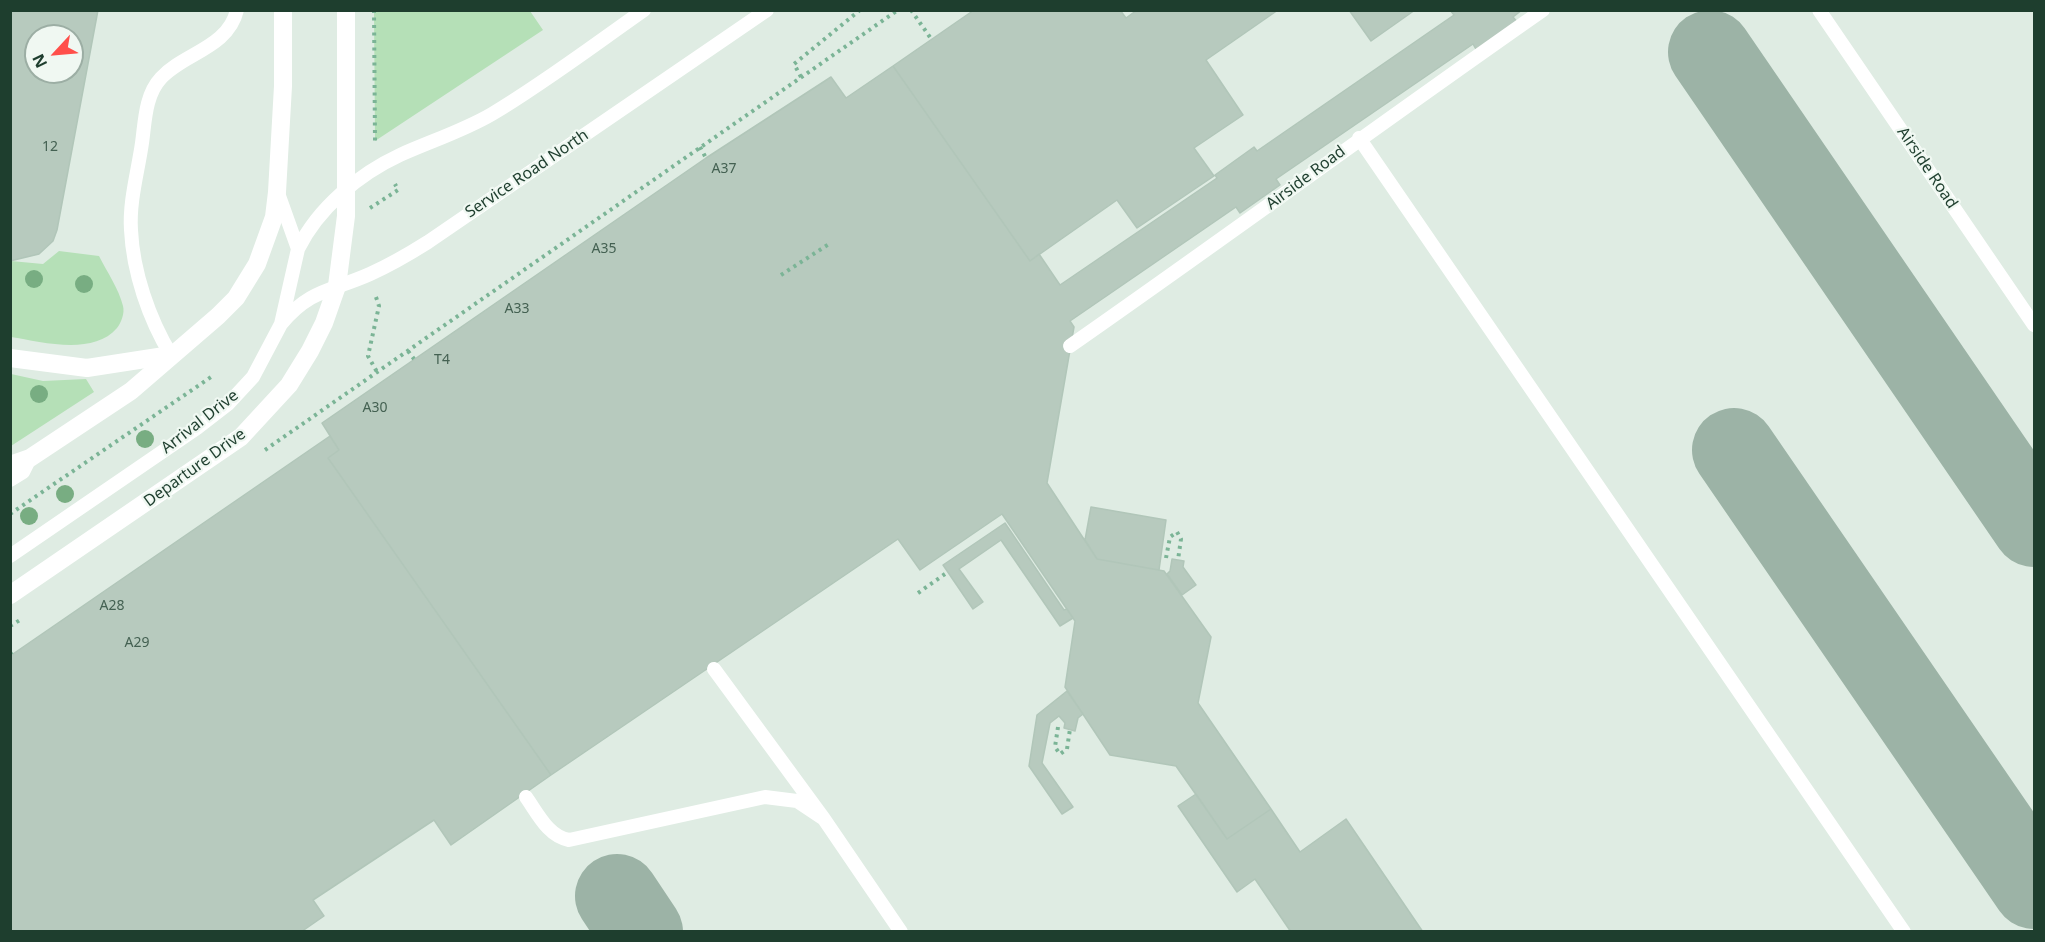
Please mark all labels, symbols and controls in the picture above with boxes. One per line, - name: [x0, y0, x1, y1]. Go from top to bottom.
- north arrow: [24, 24, 84, 84]
- text: N: [27, 50, 52, 72]
- street label: Airside Road: [1893, 124, 1961, 212]
- street label: Service Road North: [462, 126, 592, 222]
- house number: 12: [42, 139, 58, 155]
- street label: Airside Road: [1263, 142, 1349, 214]
- house number: A37: [712, 161, 736, 177]
- house number: A35: [592, 241, 616, 257]
- house number: A33: [505, 301, 529, 317]
- house number: T4: [434, 352, 450, 368]
- street label: Arrival Drive: [158, 386, 242, 458]
- house number: A30: [363, 400, 387, 416]
- street label: Departure Drive: [140, 425, 250, 511]
- house number: A28: [100, 598, 124, 614]
- house number: A29: [125, 635, 149, 651]

